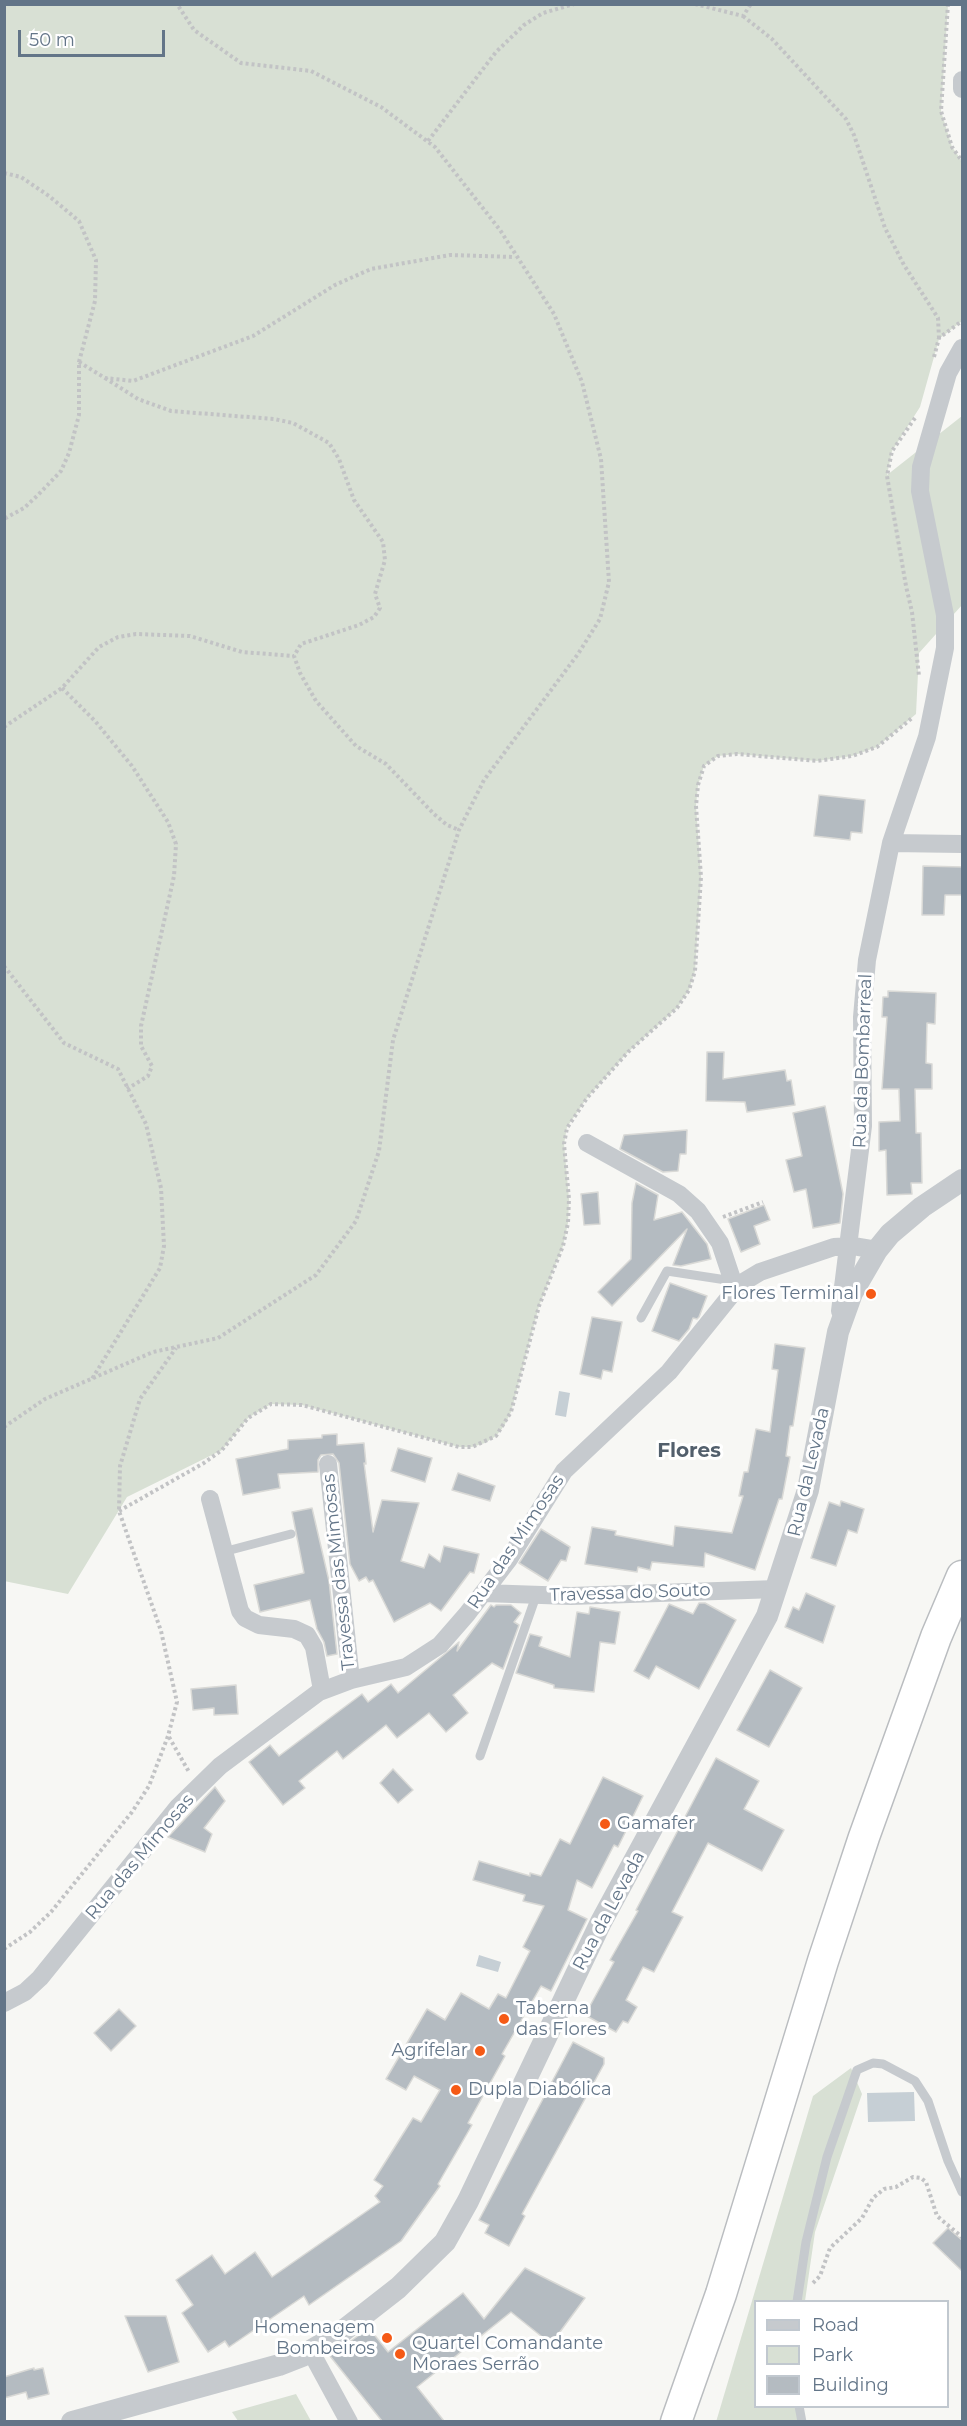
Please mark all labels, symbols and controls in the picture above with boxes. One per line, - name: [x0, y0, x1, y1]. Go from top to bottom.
- scale bar: [21, 18, 168, 56]
- text: 50 m: [29, 29, 75, 51]
- street label: Rua da Bombarreal: [849, 973, 877, 1149]
- place label: Flores Terminal: [721, 1283, 859, 1305]
- marker: Flores Terminal: [864, 1287, 878, 1301]
- street label: Rua da Levada: [784, 1405, 834, 1539]
- district label: Flores: [657, 1439, 721, 1463]
- street label: Rua das Mimosas: [463, 1471, 569, 1613]
- street label: Travessa das Mimosas: [318, 1473, 360, 1671]
- street label: Travessa do Souto: [549, 1579, 711, 1607]
- street label: Rua das Mimosas: [81, 1790, 199, 1924]
- place label: Gamafer: [617, 1813, 695, 1835]
- marker: Gamafer: [598, 1817, 612, 1831]
- street label: Rua da Levada: [568, 1848, 650, 1974]
- place label: Taberna das Flores: [516, 1998, 606, 2040]
- marker: Taberna das Flores: [497, 2012, 511, 2026]
- place label: Agrifelar: [391, 2040, 468, 2062]
- marker: Agrifelar: [473, 2044, 487, 2058]
- place label: Dupla Diabólica: [468, 2079, 612, 2101]
- marker: Dupla Diabólica: [449, 2083, 463, 2097]
- legend: [754, 2300, 949, 2408]
- text: Road: [812, 2314, 859, 2336]
- place label: Homenagem Bombeiros: [254, 2317, 375, 2360]
- marker: Homenagem Bombeiros: [380, 2331, 394, 2345]
- place label: Quartel Comandante Moraes Serrão: [412, 2333, 603, 2376]
- text: Park: [812, 2344, 853, 2366]
- marker: Quartel Comandante Moraes Serrão: [393, 2347, 407, 2361]
- text: Building: [812, 2374, 889, 2396]

